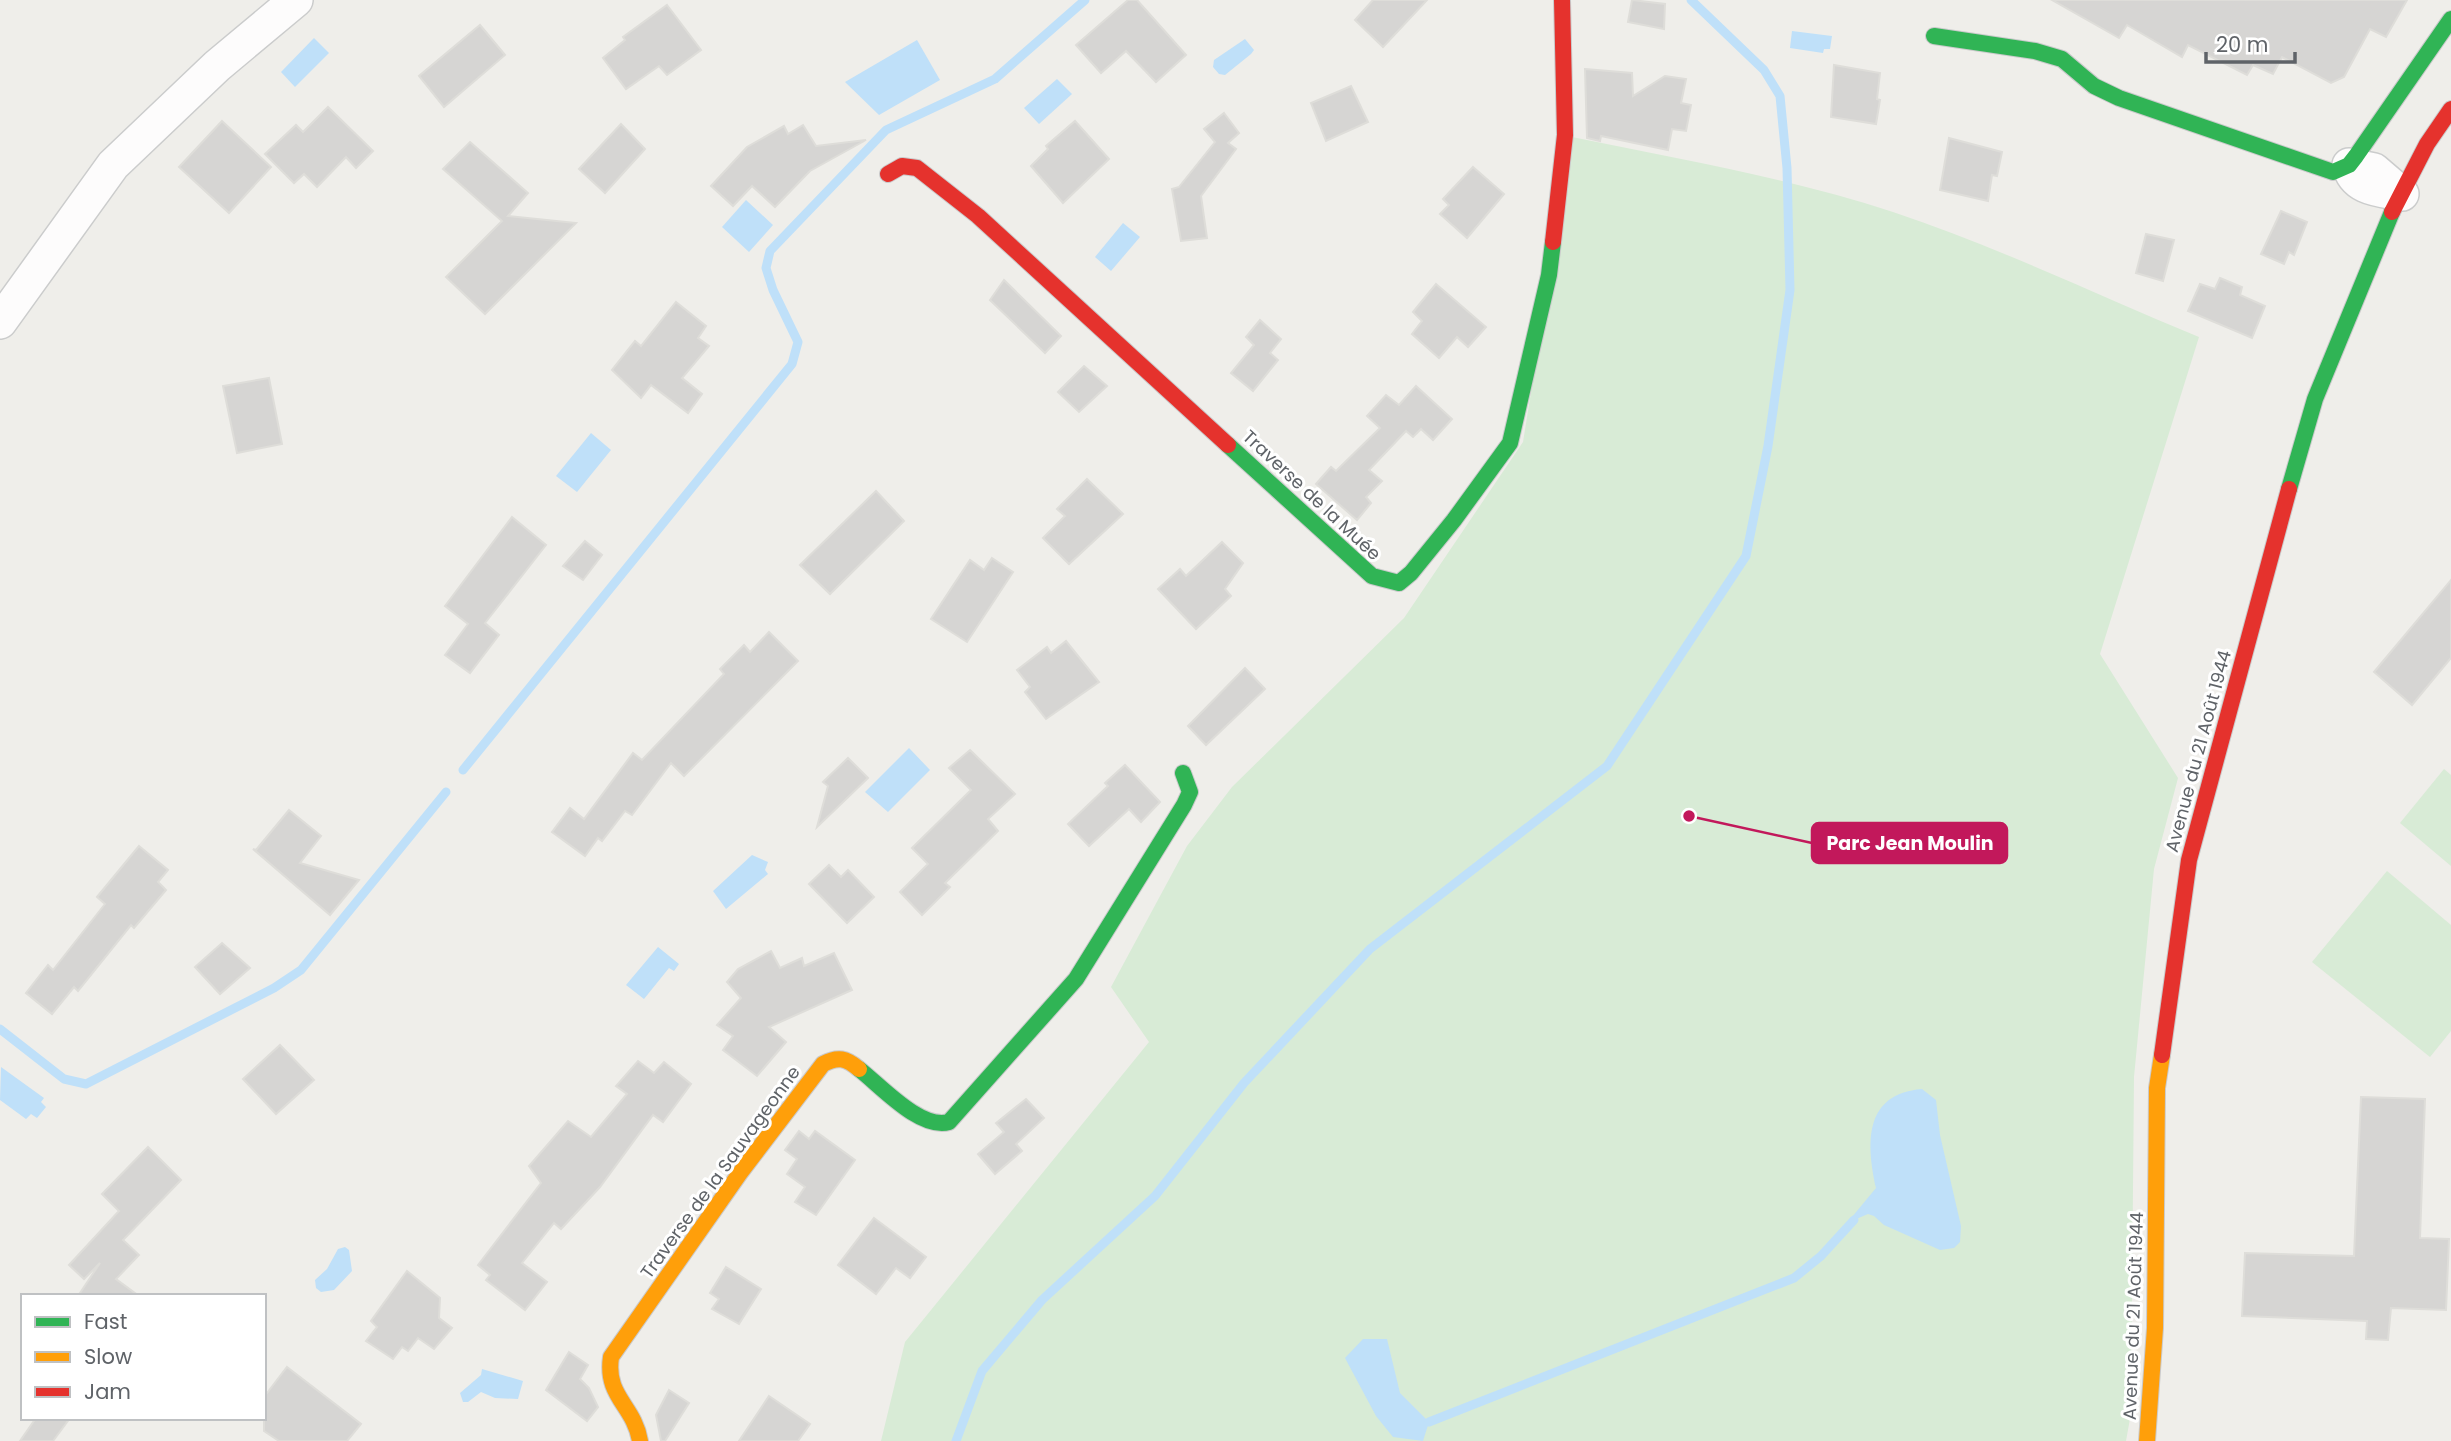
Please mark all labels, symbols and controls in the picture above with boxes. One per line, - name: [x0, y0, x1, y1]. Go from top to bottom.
- scale bar: [2206, 21, 2295, 65]
- text: 20 m: [2216, 30, 2269, 59]
- street label: Traverse de la Muée: [1237, 424, 1387, 566]
- street label: Avenue du 21 Août 1944: [2159, 647, 2237, 855]
- callout: Parc Jean Moulin: [1812, 823, 2007, 863]
- text: Parc Jean Moulin: [1826, 830, 1994, 857]
- street label: Traverse de la Sauvageonne: [634, 1061, 806, 1283]
- street label: Avenue du 21 Août 1944: [2117, 1212, 2149, 1420]
- legend: [21, 1294, 266, 1420]
- text: Fast: [84, 1307, 127, 1336]
- text: Slow: [84, 1342, 132, 1371]
- text: Jam: [84, 1377, 131, 1406]

